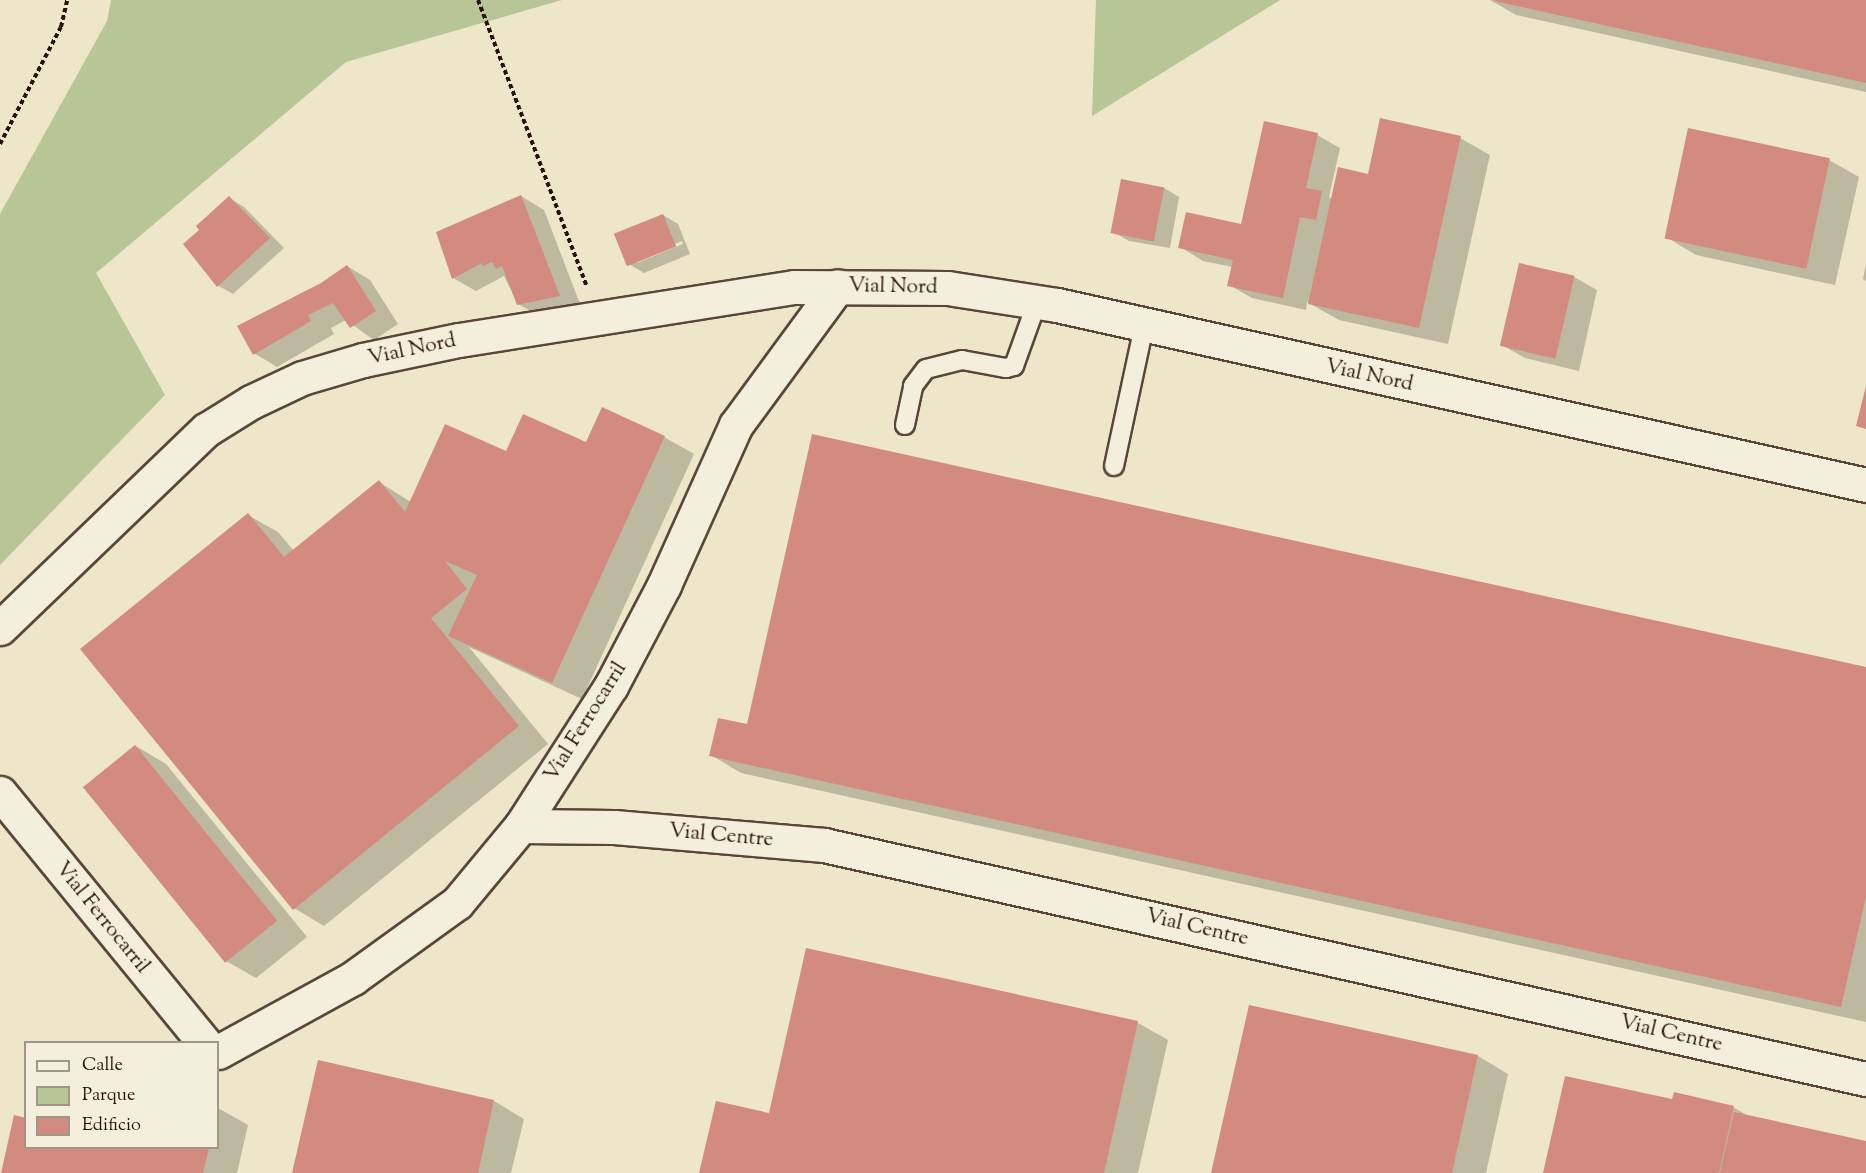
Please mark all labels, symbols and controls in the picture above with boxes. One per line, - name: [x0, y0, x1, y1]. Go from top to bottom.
- street label: Vial Nord: [848, 274, 938, 300]
- street label: Vial Nord: [366, 328, 458, 372]
- street label: Vial Nord: [1323, 354, 1415, 398]
- street label: Vial Ferrocarril: [539, 657, 633, 787]
- street label: Vial Centre: [668, 819, 774, 853]
- street label: Vial Ferrocarril: [49, 857, 155, 979]
- street label: Vial Centre: [1143, 904, 1251, 952]
- street label: Vial Centre: [1617, 1010, 1725, 1058]
- legend: [24, 1041, 219, 1149]
- text: Calle: [82, 1053, 123, 1079]
- text: Parque: [82, 1083, 135, 1109]
- text: Edificio: [82, 1113, 141, 1139]

